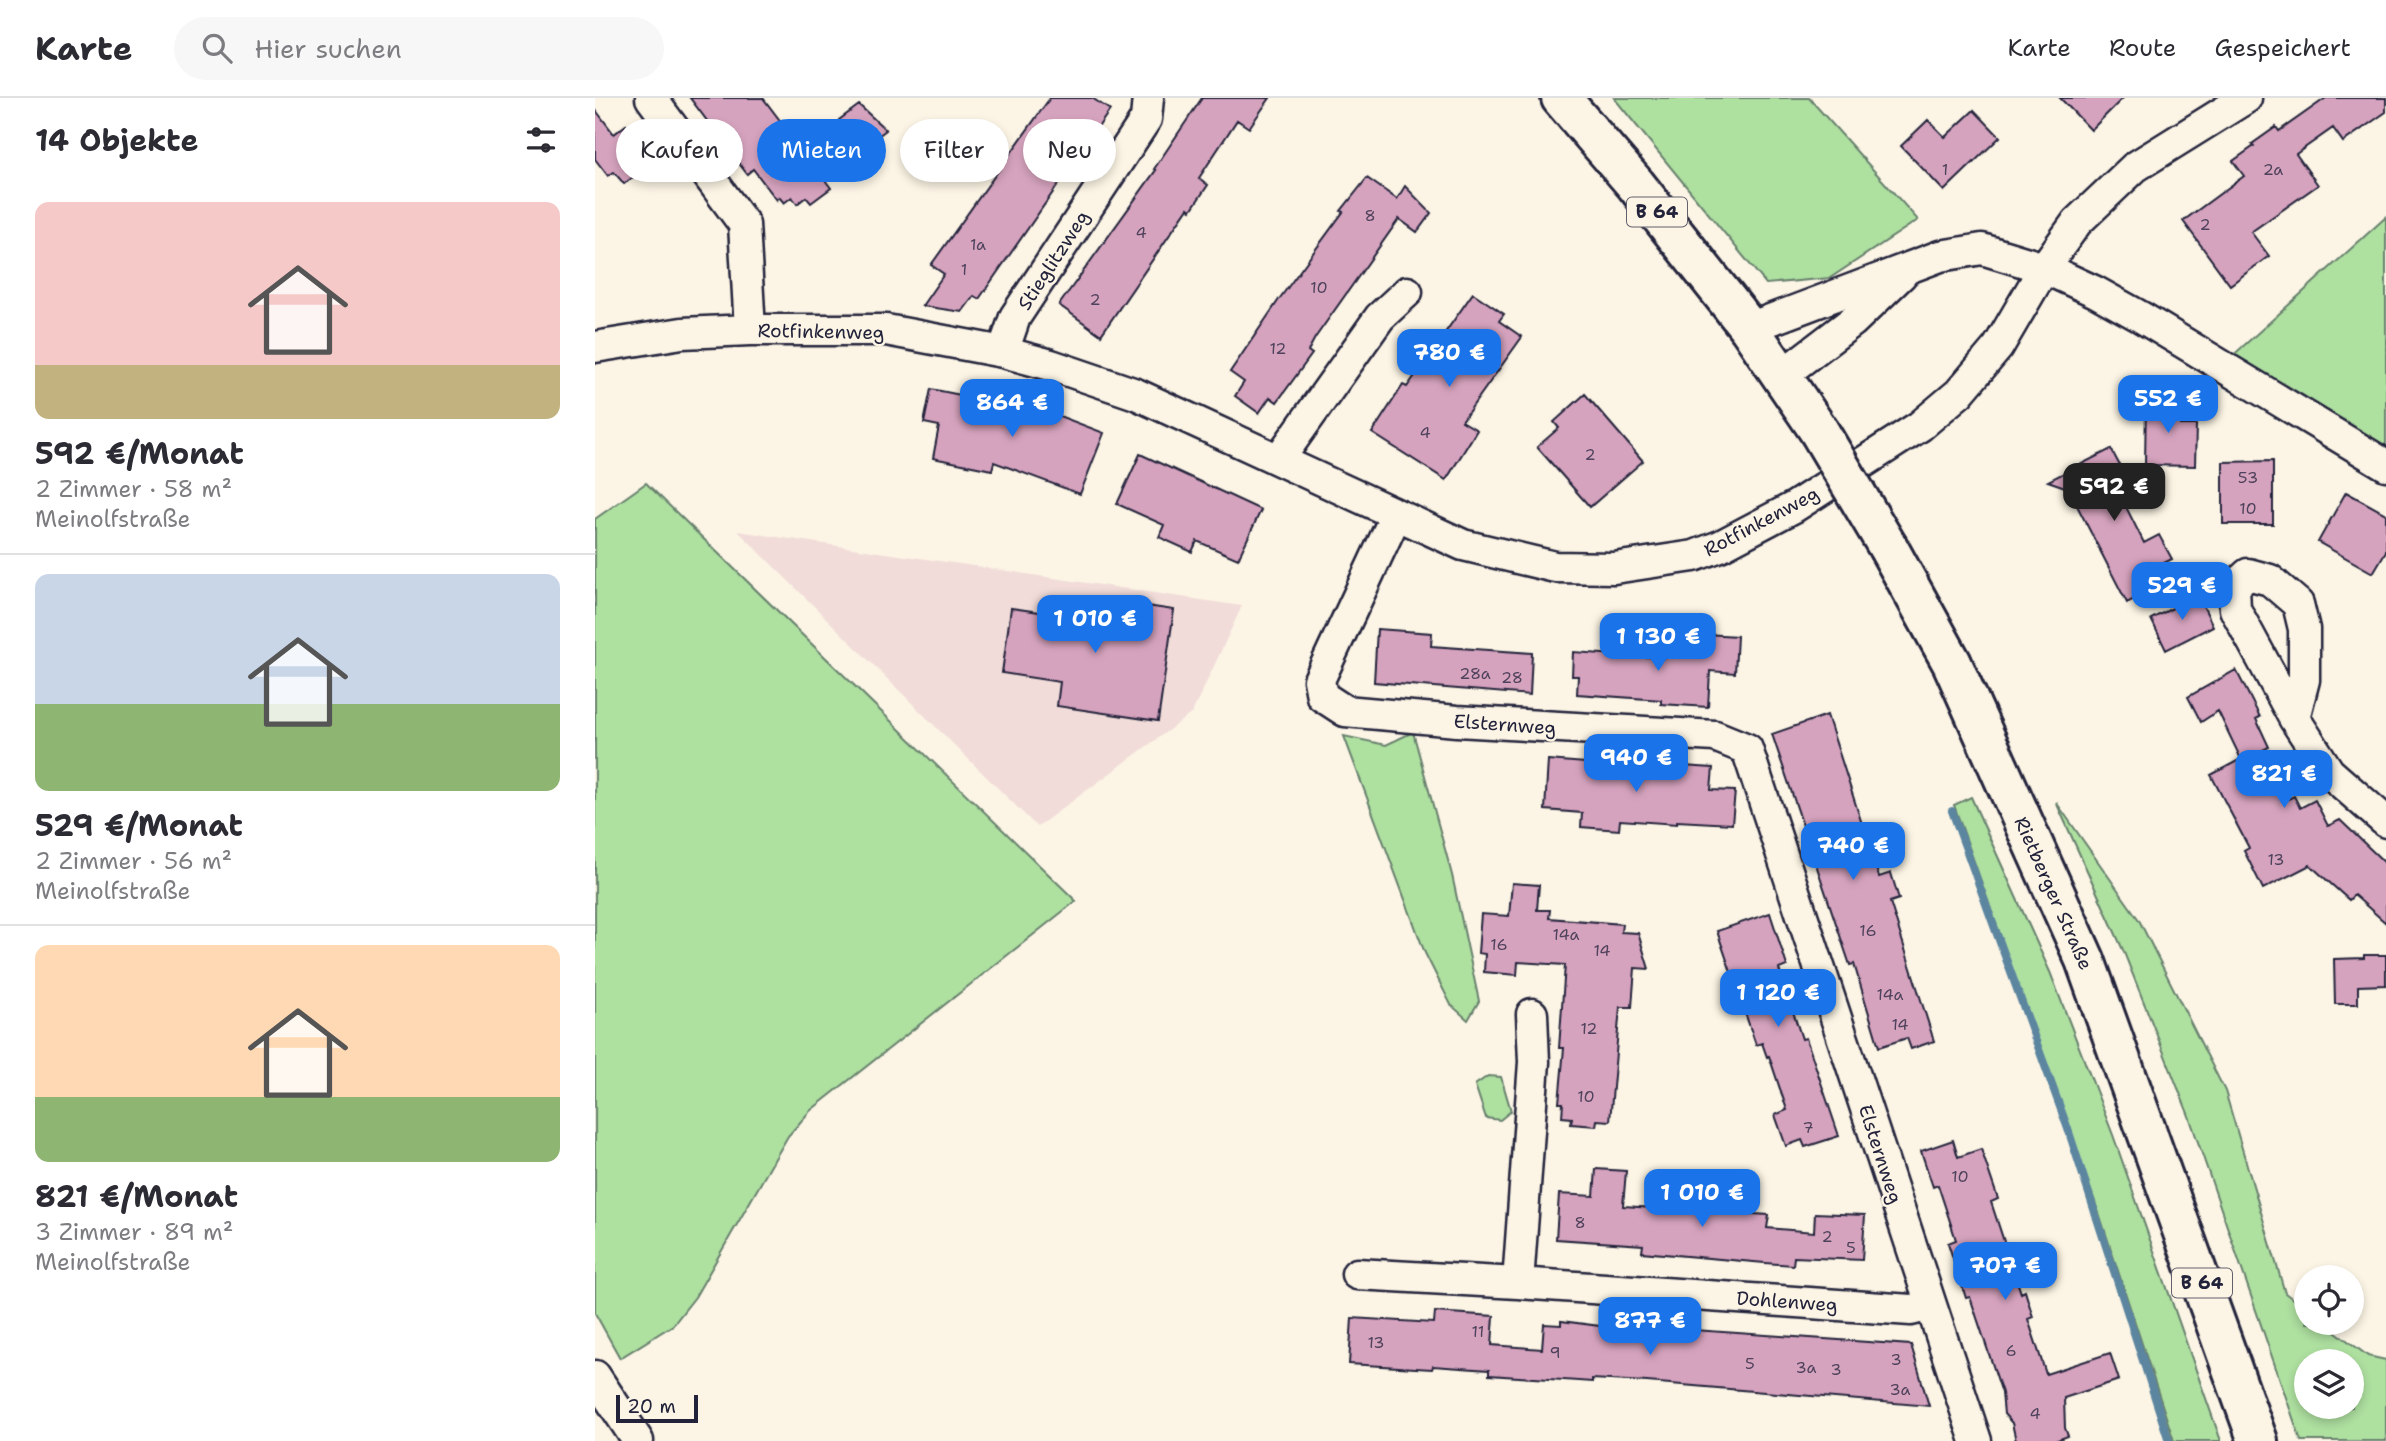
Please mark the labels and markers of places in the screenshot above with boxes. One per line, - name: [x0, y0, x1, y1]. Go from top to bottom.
- pin: 780 €: [1400, 330, 1498, 389]
- pin: 552 €: [2119, 376, 2217, 435]
- pin: 864 €: [963, 380, 1061, 439]
- pin: 592 €: [2065, 464, 2163, 523]
- pin: 529 €: [2133, 562, 2231, 622]
- pin: 1 010 €: [1030, 596, 1160, 655]
- pin: 1 130 €: [1593, 614, 1723, 673]
- pin: 940 €: [1587, 734, 1685, 794]
- pin: 821 €: [2235, 750, 2333, 810]
- pin: 740 €: [1804, 822, 1902, 882]
- pin: 1 120 €: [1713, 970, 1843, 1029]
- pin: 1 010 €: [1637, 1170, 1767, 1229]
- pin: 707 €: [1956, 1242, 2054, 1302]
- pin: 877 €: [1601, 1298, 1699, 1357]

